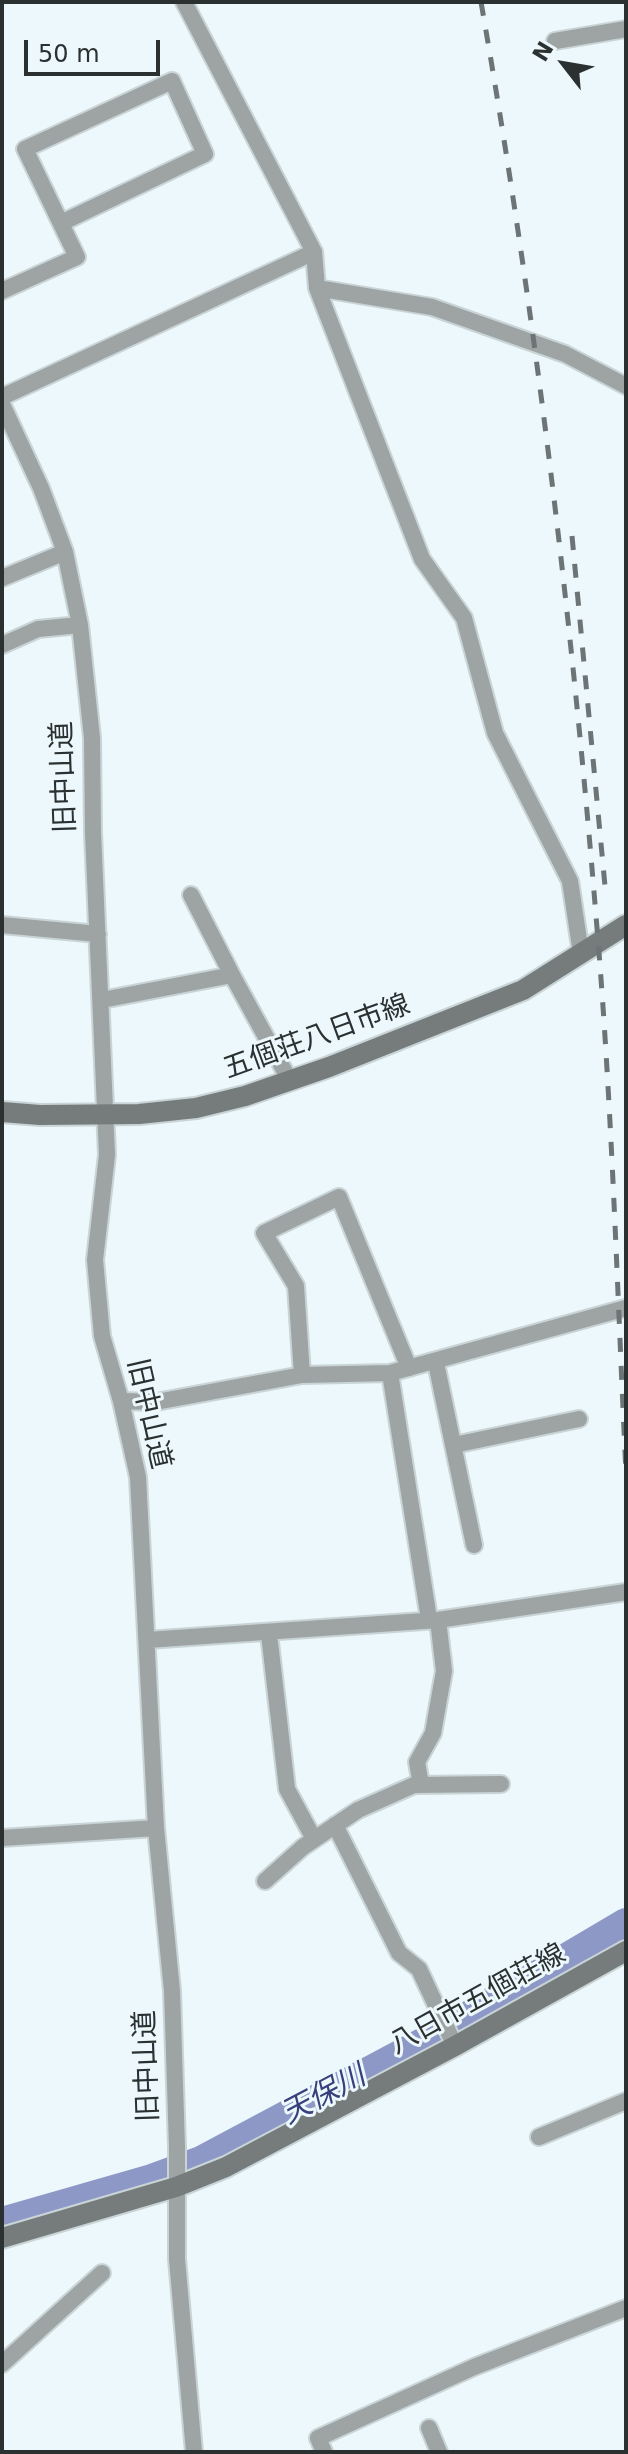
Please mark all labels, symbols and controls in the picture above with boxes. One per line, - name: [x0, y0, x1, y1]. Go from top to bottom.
- scale bar: [28, 24, 164, 74]
- north arrow: [524, 24, 604, 104]
- text: N: [528, 37, 558, 66]
- text: 50 m: [38, 40, 100, 68]
- street label: 旧中山道: [46, 720, 84, 834]
- street label: 五個荘八日市線: [219, 989, 415, 1087]
- street label: 旧中山道: [119, 1356, 177, 1472]
- street label: 八日市五個荘線: [384, 1938, 572, 2062]
- street label: 旧中山道: [129, 2009, 167, 2123]
- water label: 天保川: [276, 2059, 372, 2133]

